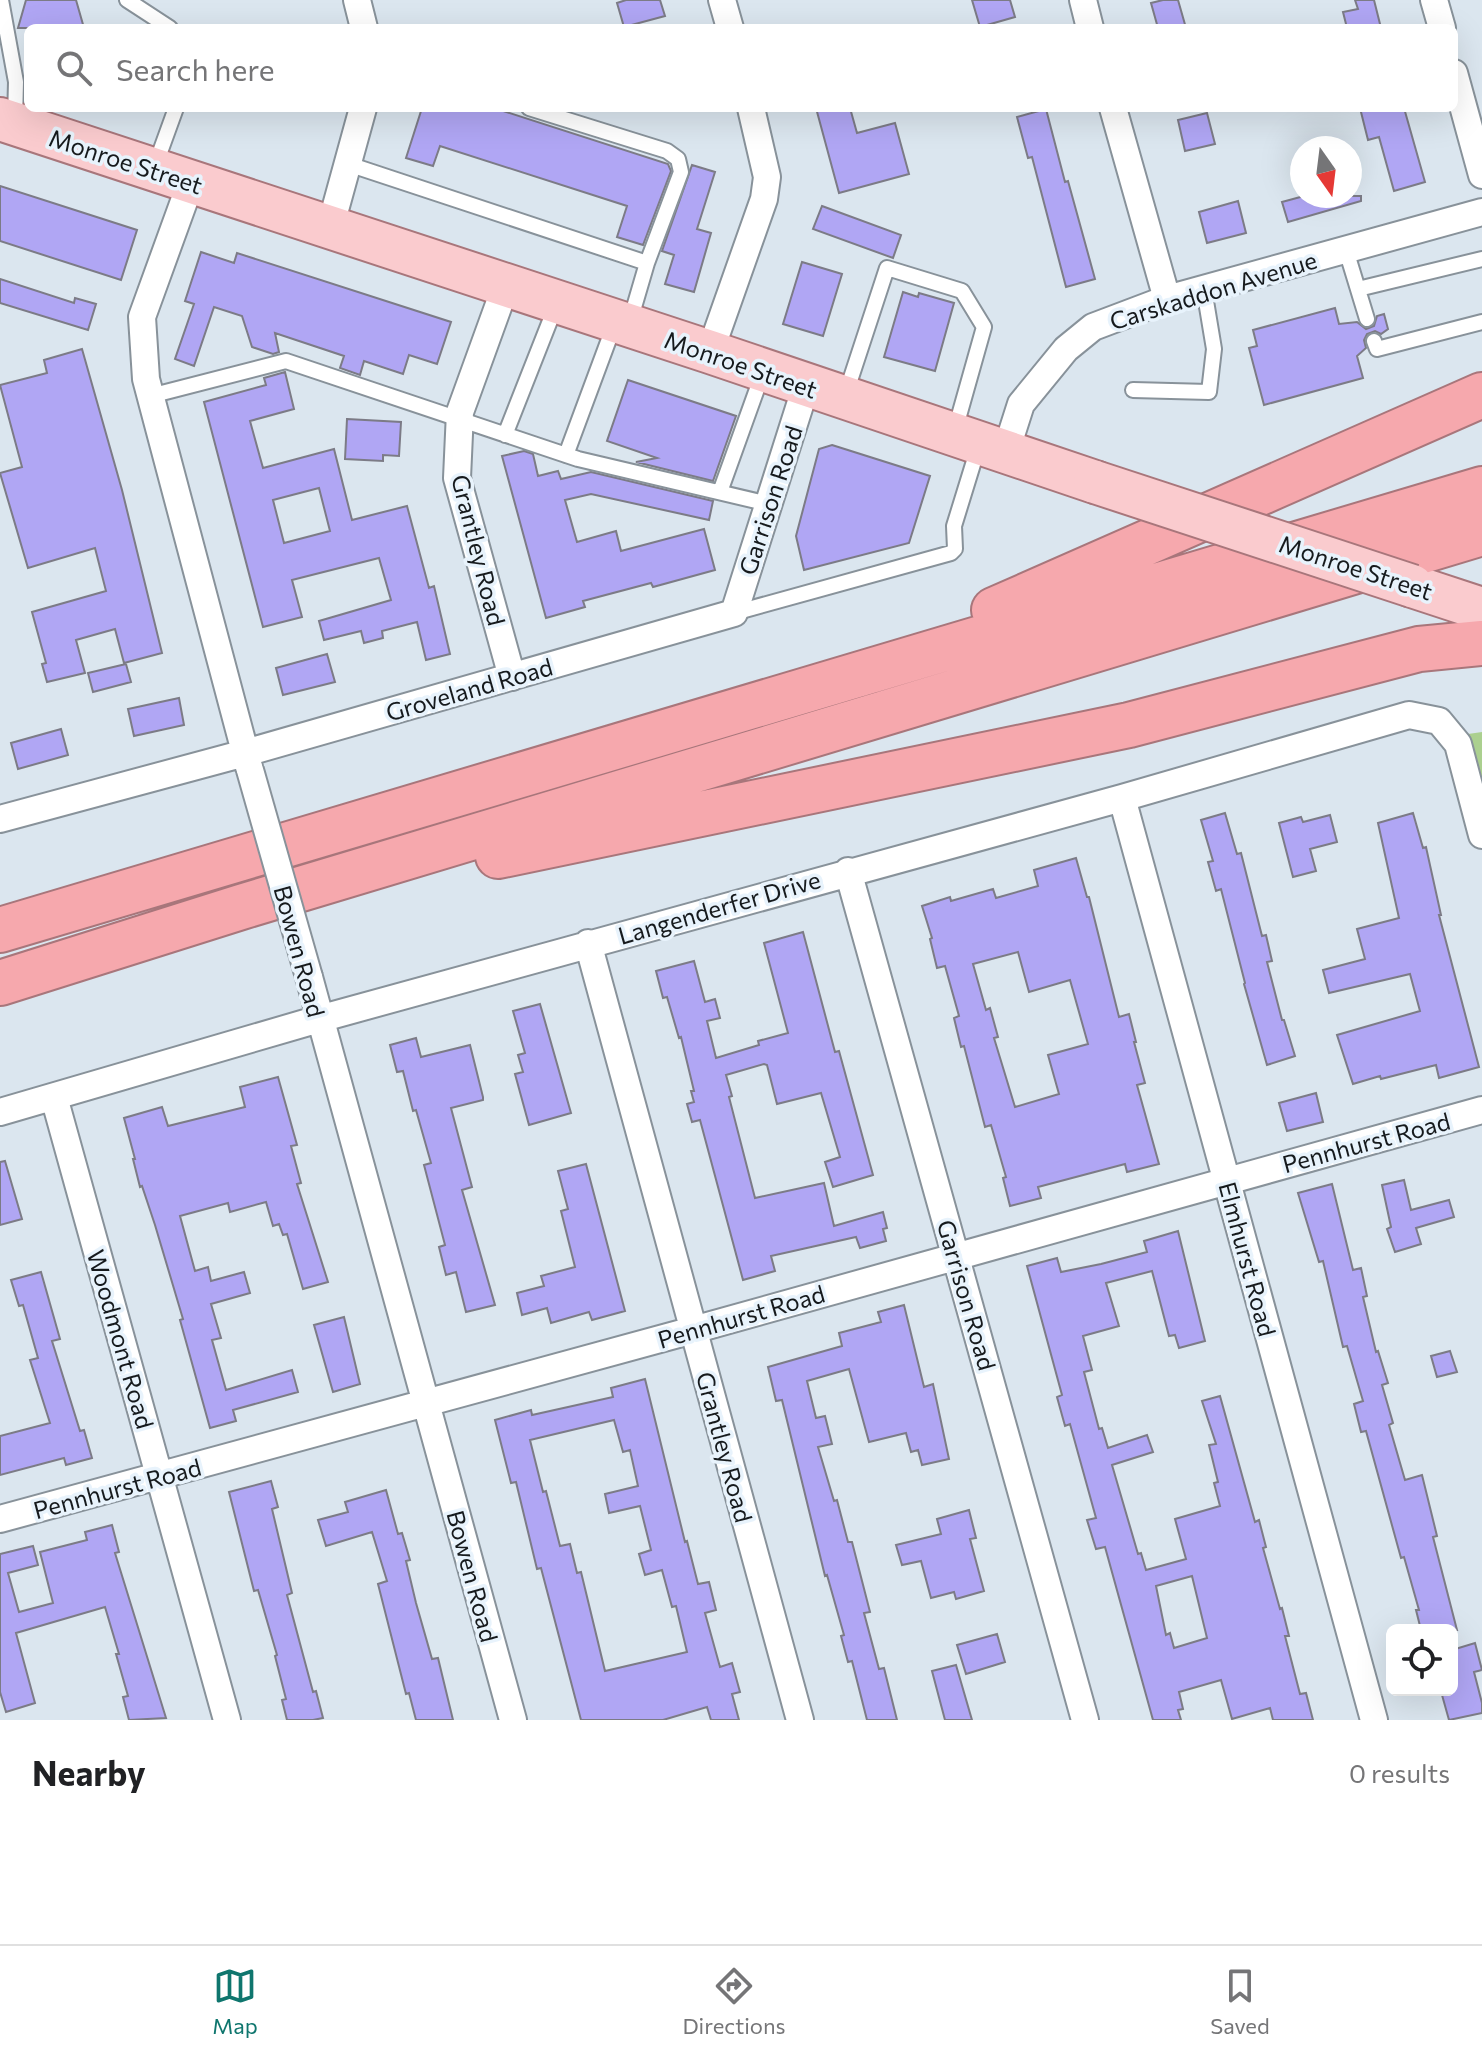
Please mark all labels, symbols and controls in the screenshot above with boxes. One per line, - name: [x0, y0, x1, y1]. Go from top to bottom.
- search box: [24, 24, 1458, 112]
- icon: search: [52, 46, 96, 90]
- text: Search here: [116, 50, 275, 87]
- street label: Monroe Street: [46, 123, 207, 199]
- north arrow: [1290, 136, 1362, 208]
- street label: Carskaddon Avenue: [1106, 245, 1320, 335]
- street label: Monroe Street: [661, 324, 821, 404]
- street label: Garrison Road: [732, 422, 808, 578]
- street label: Grantley Road: [446, 471, 512, 629]
- street label: Monroe Street: [1276, 529, 1437, 605]
- street label: Groveland Road: [382, 651, 556, 727]
- street label: Langenderfer Drive: [615, 864, 823, 950]
- street label: Bowen Road: [268, 882, 332, 1020]
- street label: Pennhurst Road: [1279, 1106, 1453, 1178]
- street label: Elmhurst Road: [1213, 1178, 1283, 1340]
- street label: Garrison Road: [932, 1216, 1002, 1374]
- street label: Woodmont Road: [82, 1246, 160, 1432]
- street label: Pennhurst Road: [654, 1278, 828, 1354]
- street label: Grantley Road: [691, 1369, 759, 1525]
- street label: Pennhurst Road: [30, 1452, 204, 1524]
- street label: Bowen Road: [441, 1507, 505, 1645]
- map controls: [1386, 1624, 1458, 1696]
- button: locate: [1386, 1624, 1458, 1696]
- text: Nearby: [32, 1751, 146, 1793]
- text: 0 results: [1349, 1757, 1450, 1788]
- tab: Map: [212, 1964, 258, 2039]
- tab: Directions: [682, 1964, 786, 2039]
- tab: Saved: [1210, 1964, 1270, 2039]

